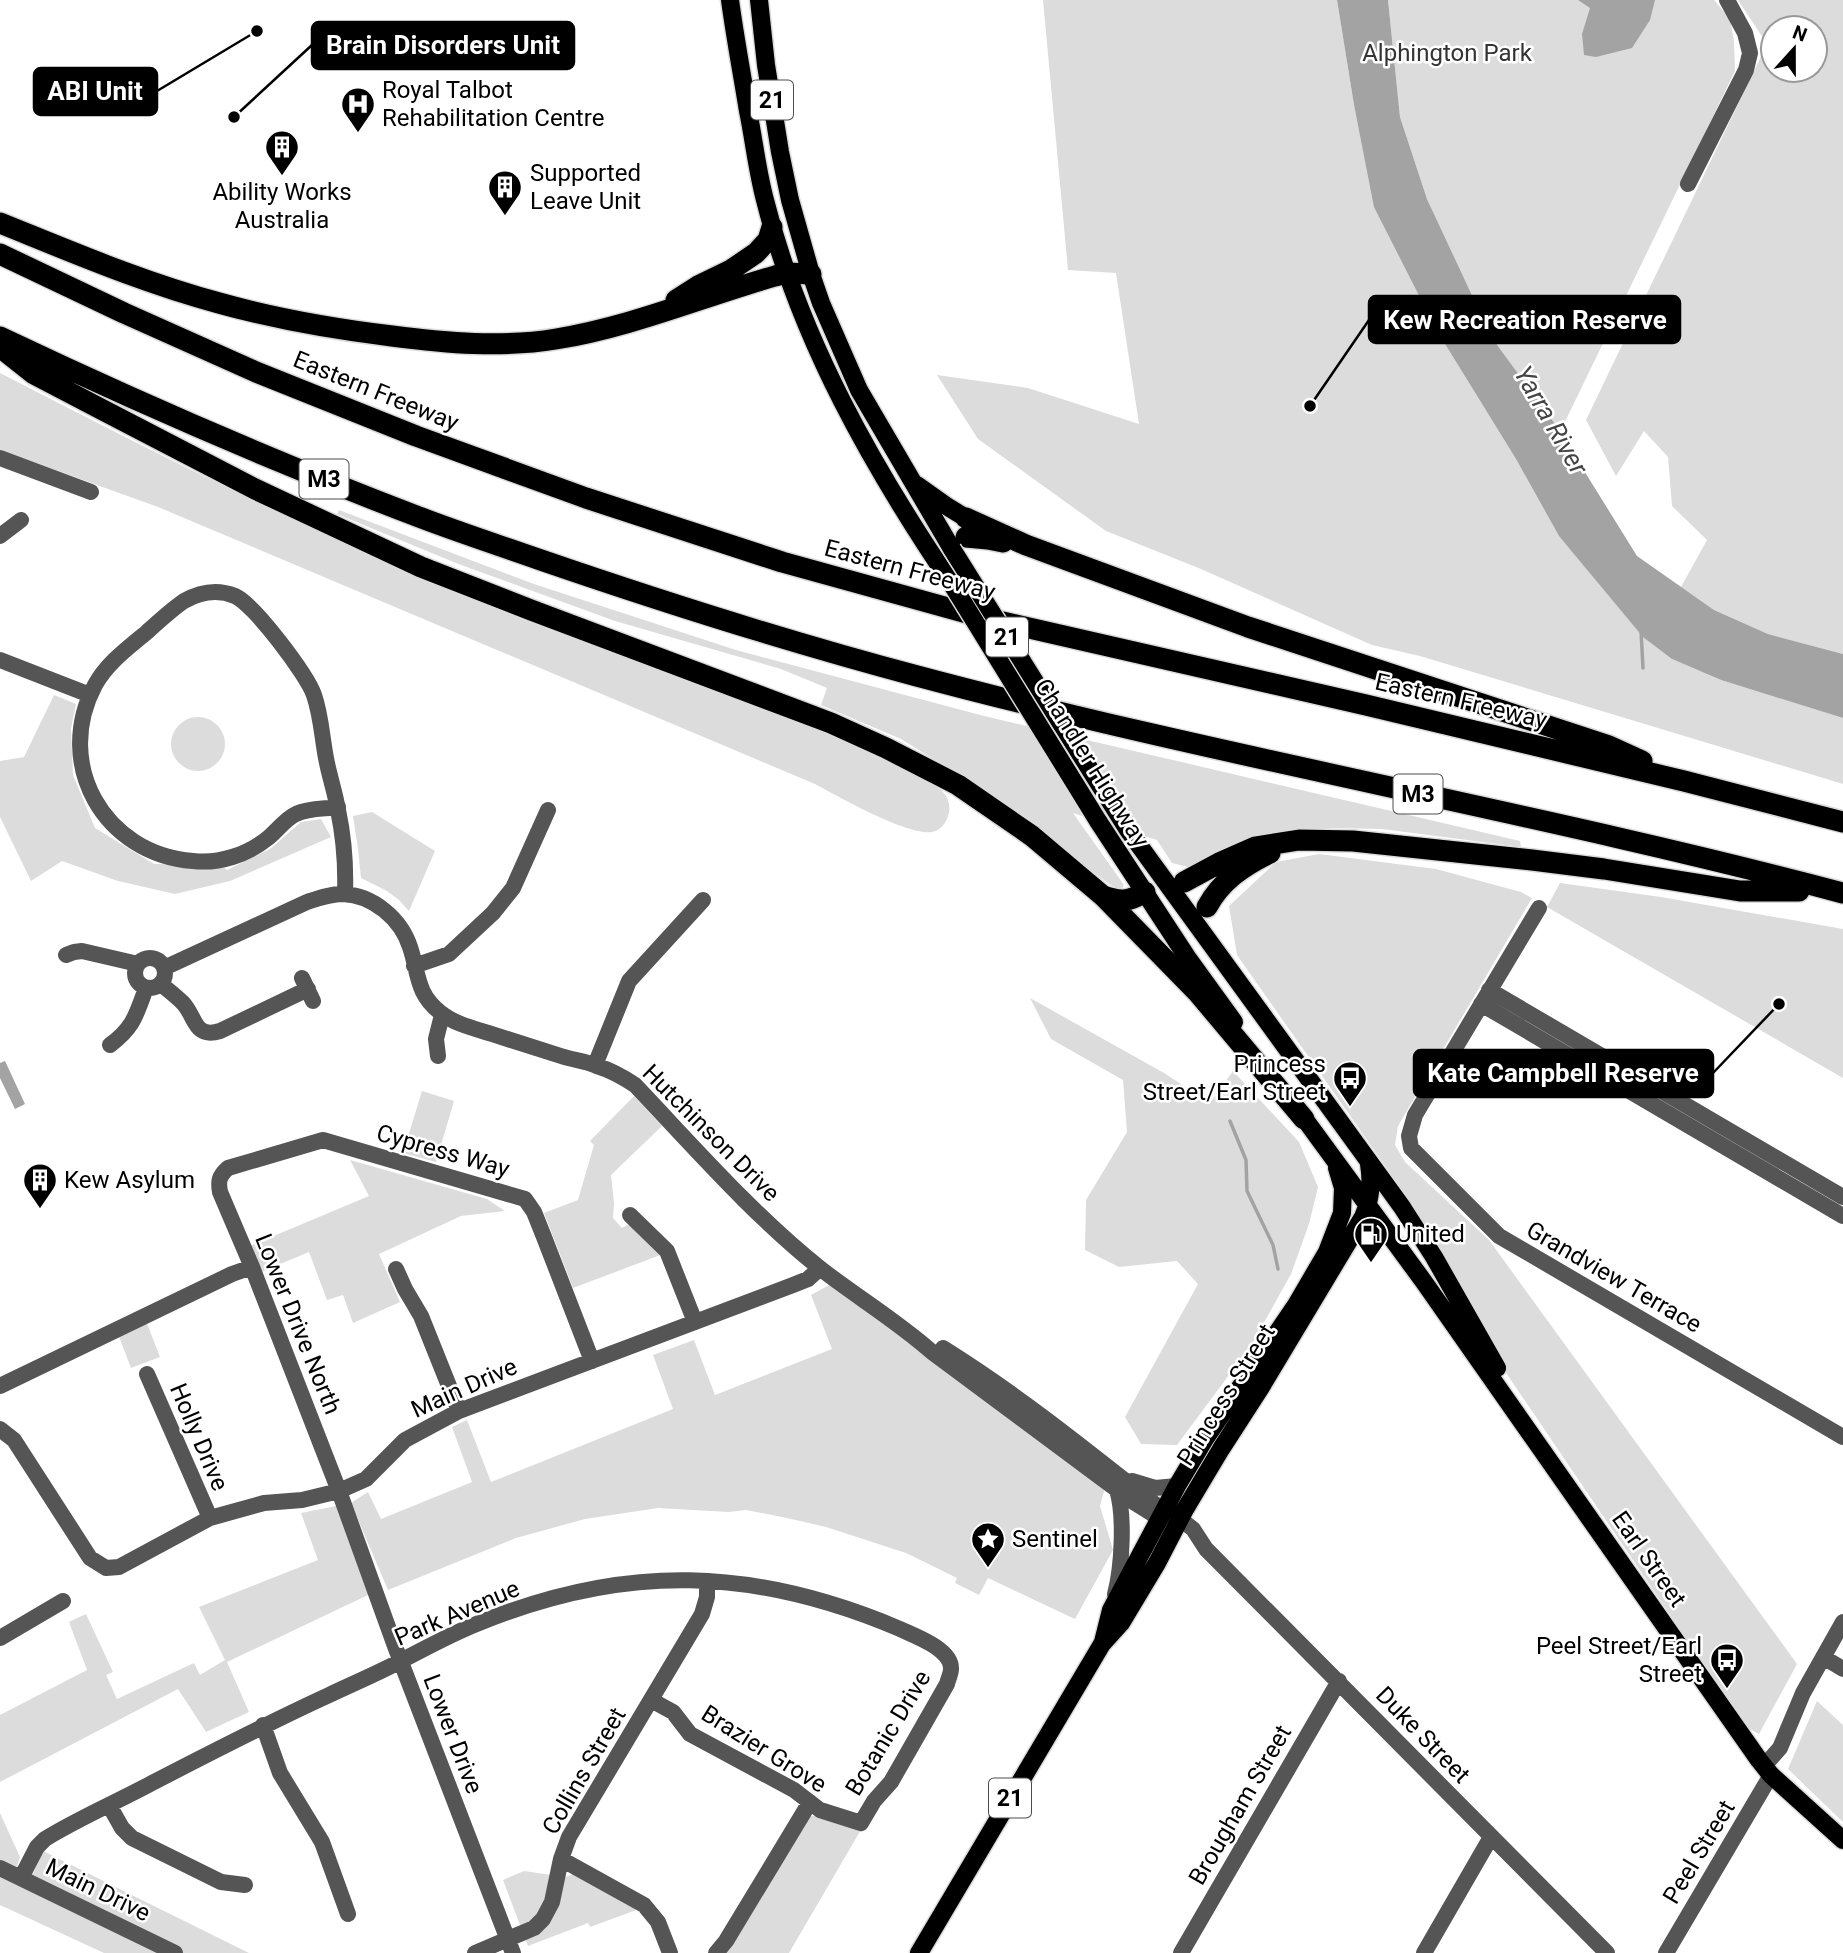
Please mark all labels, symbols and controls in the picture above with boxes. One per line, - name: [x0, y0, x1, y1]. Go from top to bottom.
- north arrow: [1759, 14, 1829, 84]
- text: N: [1790, 20, 1810, 47]
- callout: Brain Disorders Unit: [312, 22, 574, 69]
- text: Brain Disorders Unit: [326, 30, 560, 60]
- park label: Alphington Park: [1362, 39, 1533, 67]
- callout: ABI Unit: [34, 68, 157, 115]
- text: ABI Unit: [47, 76, 143, 106]
- place label: Royal Talbot Rehabilitation Centre: [382, 76, 604, 132]
- road number: 21: [751, 80, 793, 120]
- hospital icon: Royal Talbot Rehabilitation Centre: [339, 85, 377, 134]
- building icon: Ability Works Australia: [263, 128, 301, 177]
- place label: Supported Leave Unit: [530, 159, 641, 215]
- building icon: Supported Leave Unit: [486, 168, 524, 217]
- place label: Ability Works Australia: [212, 178, 352, 234]
- callout: Kew Recreation Reserve: [1369, 296, 1680, 343]
- text: Kew Recreation Reserve: [1383, 305, 1667, 335]
- street label: Eastern Freeway: [289, 345, 463, 437]
- water label: Yarra River: [1508, 360, 1595, 481]
- road number: M3: [300, 460, 348, 499]
- street label: Eastern Freeway: [822, 534, 999, 606]
- road number: 21: [986, 618, 1028, 656]
- street label: Eastern Freeway: [1372, 668, 1550, 735]
- street label: Chandler Highway: [1029, 674, 1155, 853]
- road number: M3: [1394, 774, 1442, 814]
- place label: Princess Street/Earl Street: [1143, 1050, 1326, 1106]
- callout: Kate Campbell Reserve: [1414, 1050, 1713, 1097]
- text: Kate Campbell Reserve: [1427, 1058, 1699, 1088]
- street label: Hutchinson Drive: [637, 1059, 785, 1207]
- bus stop icon: Princess Street/Earl Street: [1331, 1059, 1369, 1108]
- street label: Cypress Way: [373, 1119, 513, 1184]
- building icon: Kew Asylum: [21, 1161, 59, 1210]
- place label: Kew Asylum: [64, 1166, 195, 1194]
- fuel station icon: United: [1352, 1215, 1390, 1264]
- street label: Grandview Terrace: [1521, 1215, 1707, 1339]
- place label: United: [1396, 1220, 1465, 1248]
- street label: Lower Drive North: [249, 1230, 347, 1418]
- street label: Princess Street: [1171, 1319, 1281, 1471]
- street label: Main Drive: [407, 1352, 521, 1424]
- street label: Holly Drive: [164, 1379, 234, 1495]
- street label: Earl Street: [1606, 1506, 1692, 1612]
- place icon: Sentinel: [969, 1520, 1007, 1569]
- place label: Sentinel: [1012, 1525, 1098, 1553]
- street label: Park Avenue: [390, 1574, 524, 1652]
- place label: Peel Street/Earl Street: [1536, 1632, 1702, 1688]
- bus stop icon: Peel Street/Earl Street: [1708, 1641, 1746, 1690]
- street label: Botanic Drive: [840, 1665, 936, 1801]
- street label: Lower Drive: [417, 1670, 489, 1798]
- street label: Duke Street: [1370, 1681, 1476, 1789]
- street label: Brazier Grove: [696, 1699, 832, 1799]
- street label: Collins Street: [536, 1703, 632, 1839]
- street label: Brougham Street: [1183, 1720, 1297, 1890]
- road number: 21: [989, 1778, 1031, 1817]
- street label: Peel Street: [1657, 1795, 1741, 1909]
- street label: Main Drive: [41, 1853, 155, 1927]

